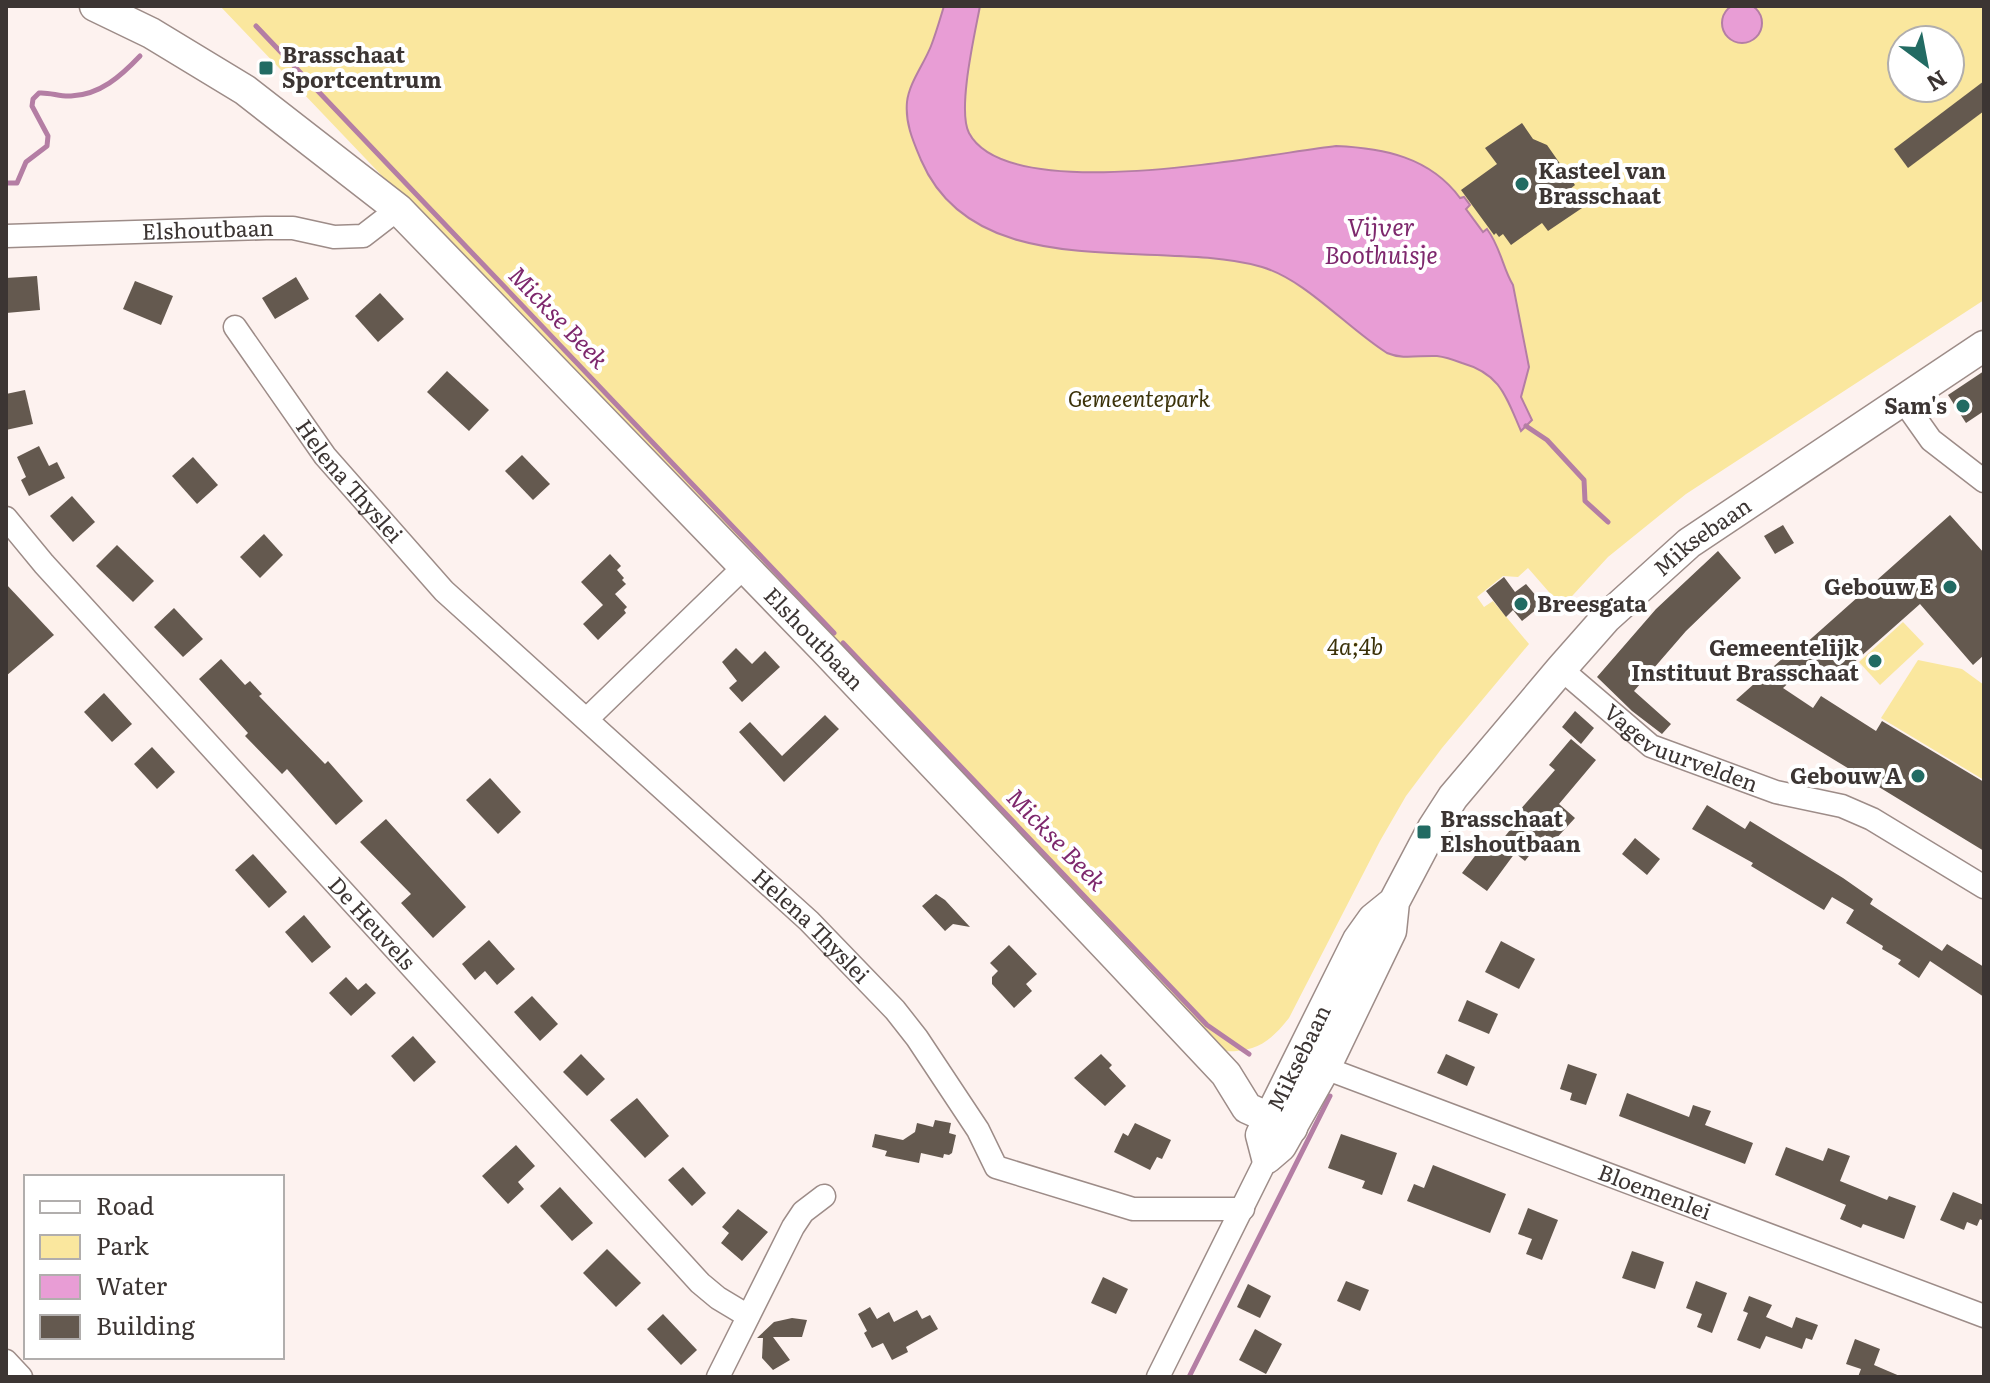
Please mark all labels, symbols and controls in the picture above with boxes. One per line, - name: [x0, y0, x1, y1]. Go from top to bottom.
- north arrow: [1886, 24, 1966, 104]
- place label: Brasschaat Sportcentrum: [282, 37, 442, 95]
- marker: Brasschaat Sportcentrum: [257, 59, 275, 77]
- text: N: [1921, 63, 1954, 101]
- place label: Kasteel van Brasschaat: [1538, 153, 1666, 211]
- marker: Kasteel van Brasschaat: [1513, 175, 1531, 193]
- water label: Vijver Boothuisje: [1324, 208, 1438, 271]
- street label: Elshoutbaan: [141, 210, 274, 247]
- water label: Mickse Beek: [502, 257, 618, 376]
- park label: Gemeentepark: [1068, 381, 1210, 414]
- place label: Sam's: [1884, 388, 1947, 421]
- marker: Sam's: [1954, 397, 1972, 415]
- street label: Helena Thyslei: [289, 412, 412, 549]
- street label: Miksebaan: [1645, 488, 1757, 583]
- place label: Gebouw E: [1824, 569, 1934, 602]
- marker: Gebouw E: [1941, 578, 1959, 596]
- street label: Elshoutbaan: [757, 579, 873, 697]
- place label: Breesgata: [1537, 586, 1647, 619]
- marker: Breesgata: [1512, 595, 1530, 613]
- park label: 4a;4b: [1327, 629, 1383, 662]
- place label: Gemeentelijk Instituut Brasschaat: [1631, 630, 1859, 688]
- marker: Gemeentelijk Instituut Brasschaat: [1866, 652, 1884, 670]
- street label: Vagevuurvelden: [1597, 695, 1763, 799]
- place label: Gebouw A: [1790, 758, 1902, 791]
- marker: Gebouw A: [1909, 767, 1927, 785]
- water label: Mickse Beek: [1000, 779, 1116, 898]
- place label: Brasschaat Elshoutbaan: [1440, 801, 1581, 859]
- marker: Brasschaat Elshoutbaan: [1415, 823, 1433, 841]
- street label: Helena Thyslei: [746, 860, 878, 990]
- street label: De Heuvels: [321, 868, 424, 976]
- street label: Miksebaan: [1258, 999, 1338, 1116]
- street label: Bloemenlei: [1594, 1154, 1716, 1227]
- legend: [24, 1175, 284, 1359]
- text: Road: [96, 1187, 155, 1222]
- text: Park: [96, 1227, 149, 1262]
- text: Water: [96, 1267, 168, 1302]
- text: Building: [96, 1307, 195, 1342]

